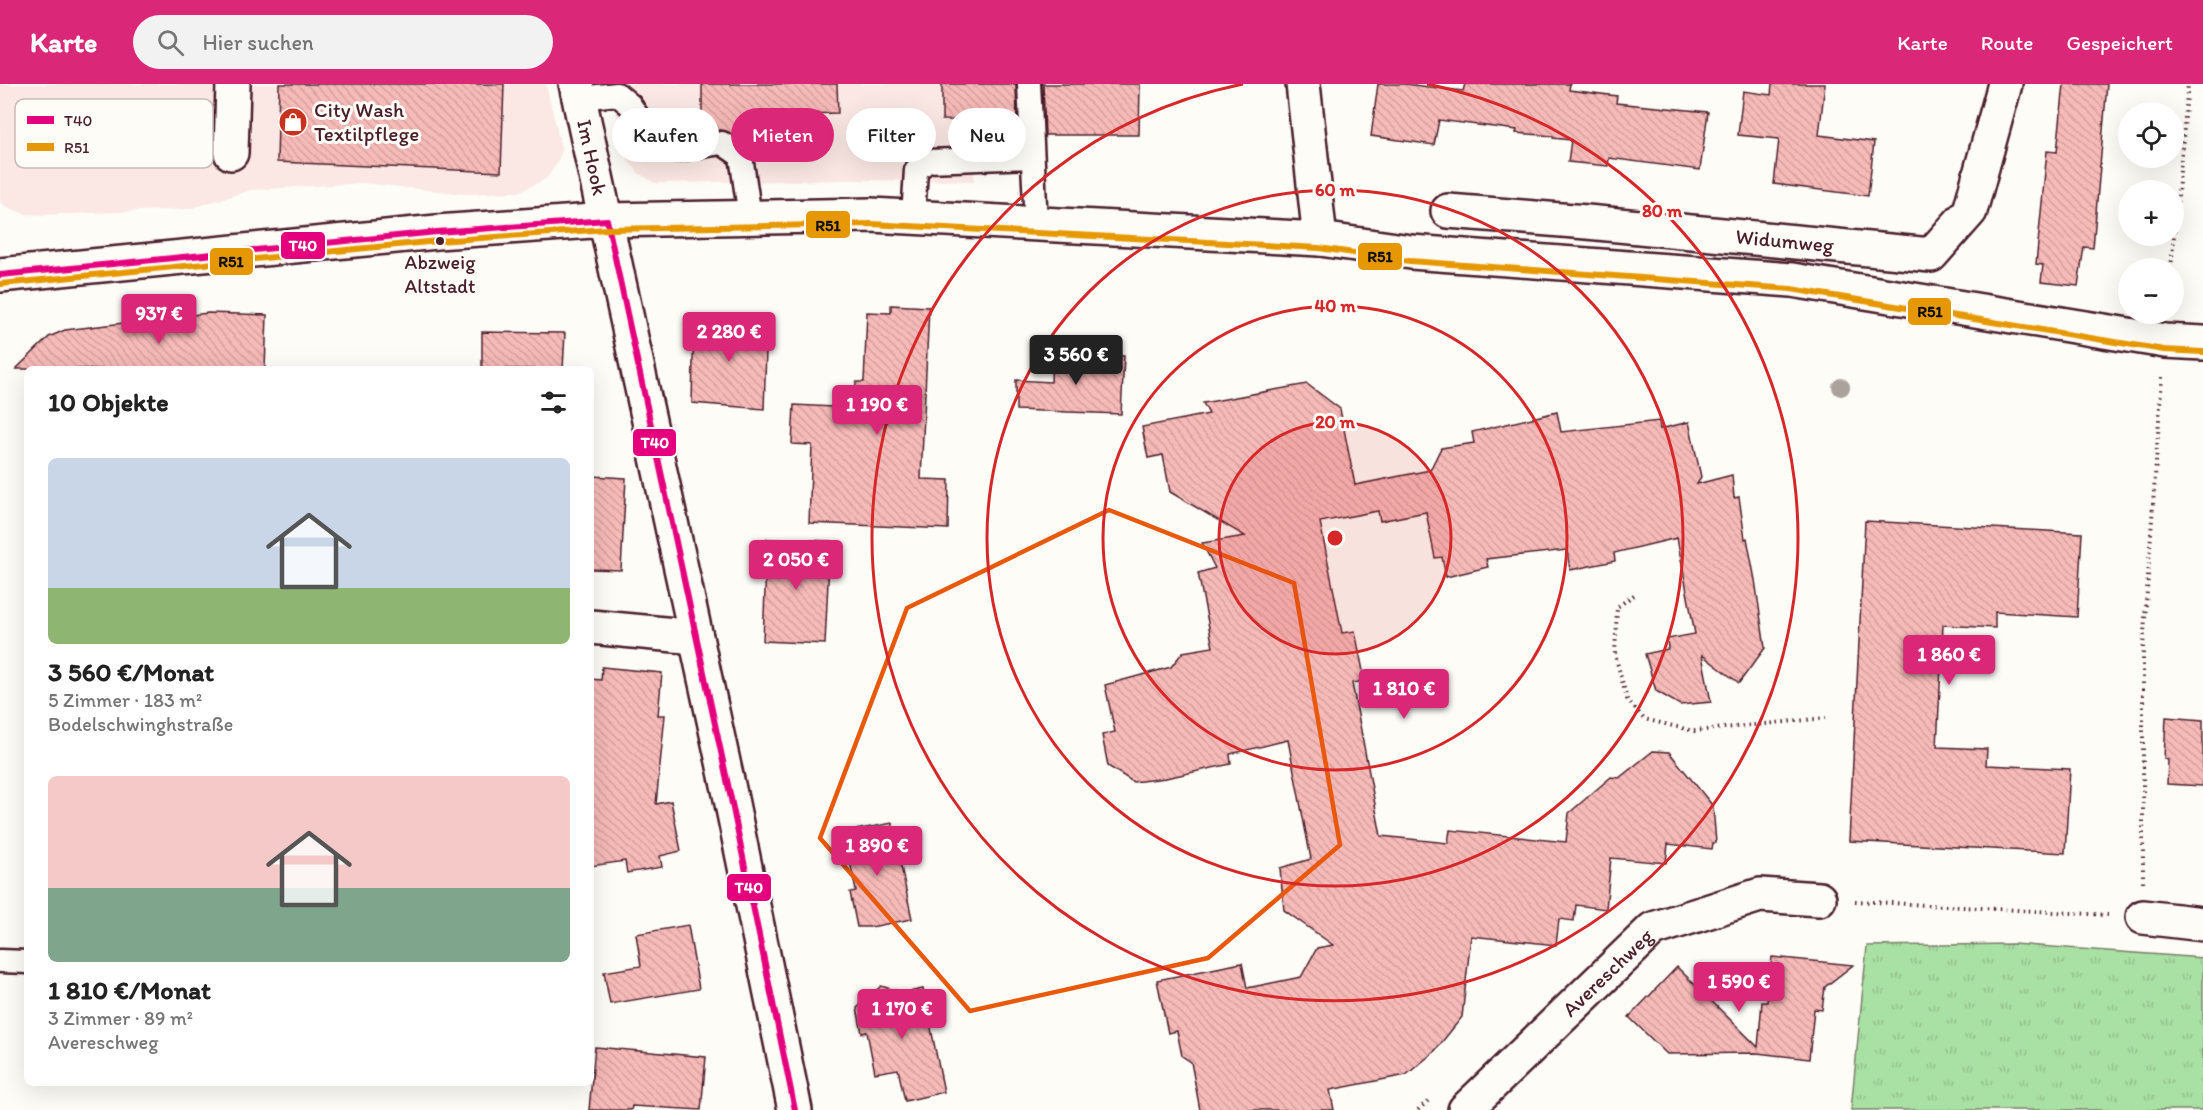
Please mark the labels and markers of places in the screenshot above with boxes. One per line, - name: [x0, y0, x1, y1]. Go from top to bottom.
- place label: City Wash Textilpflege: [314, 97, 419, 146]
- shop icon: City Wash Textilpflege: [277, 106, 309, 138]
- marker: Abzweig Altstadt: [434, 235, 446, 247]
- place label: Abzweig Altstadt: [404, 250, 476, 298]
- pin: 937 €: [117, 294, 201, 345]
- pin: 2 280 €: [674, 312, 784, 363]
- pin: 3 560 €: [1021, 335, 1131, 386]
- pin: 1 190 €: [822, 385, 932, 436]
- centre of rings: [1325, 528, 1345, 548]
- pin: 2 050 €: [741, 540, 851, 591]
- pin: 1 860 €: [1894, 635, 2004, 686]
- pin: 1 810 €: [1349, 669, 1459, 720]
- pin: 1 890 €: [822, 826, 932, 877]
- pin: 1 590 €: [1684, 962, 1794, 1013]
- pin: 1 170 €: [847, 989, 957, 1040]

